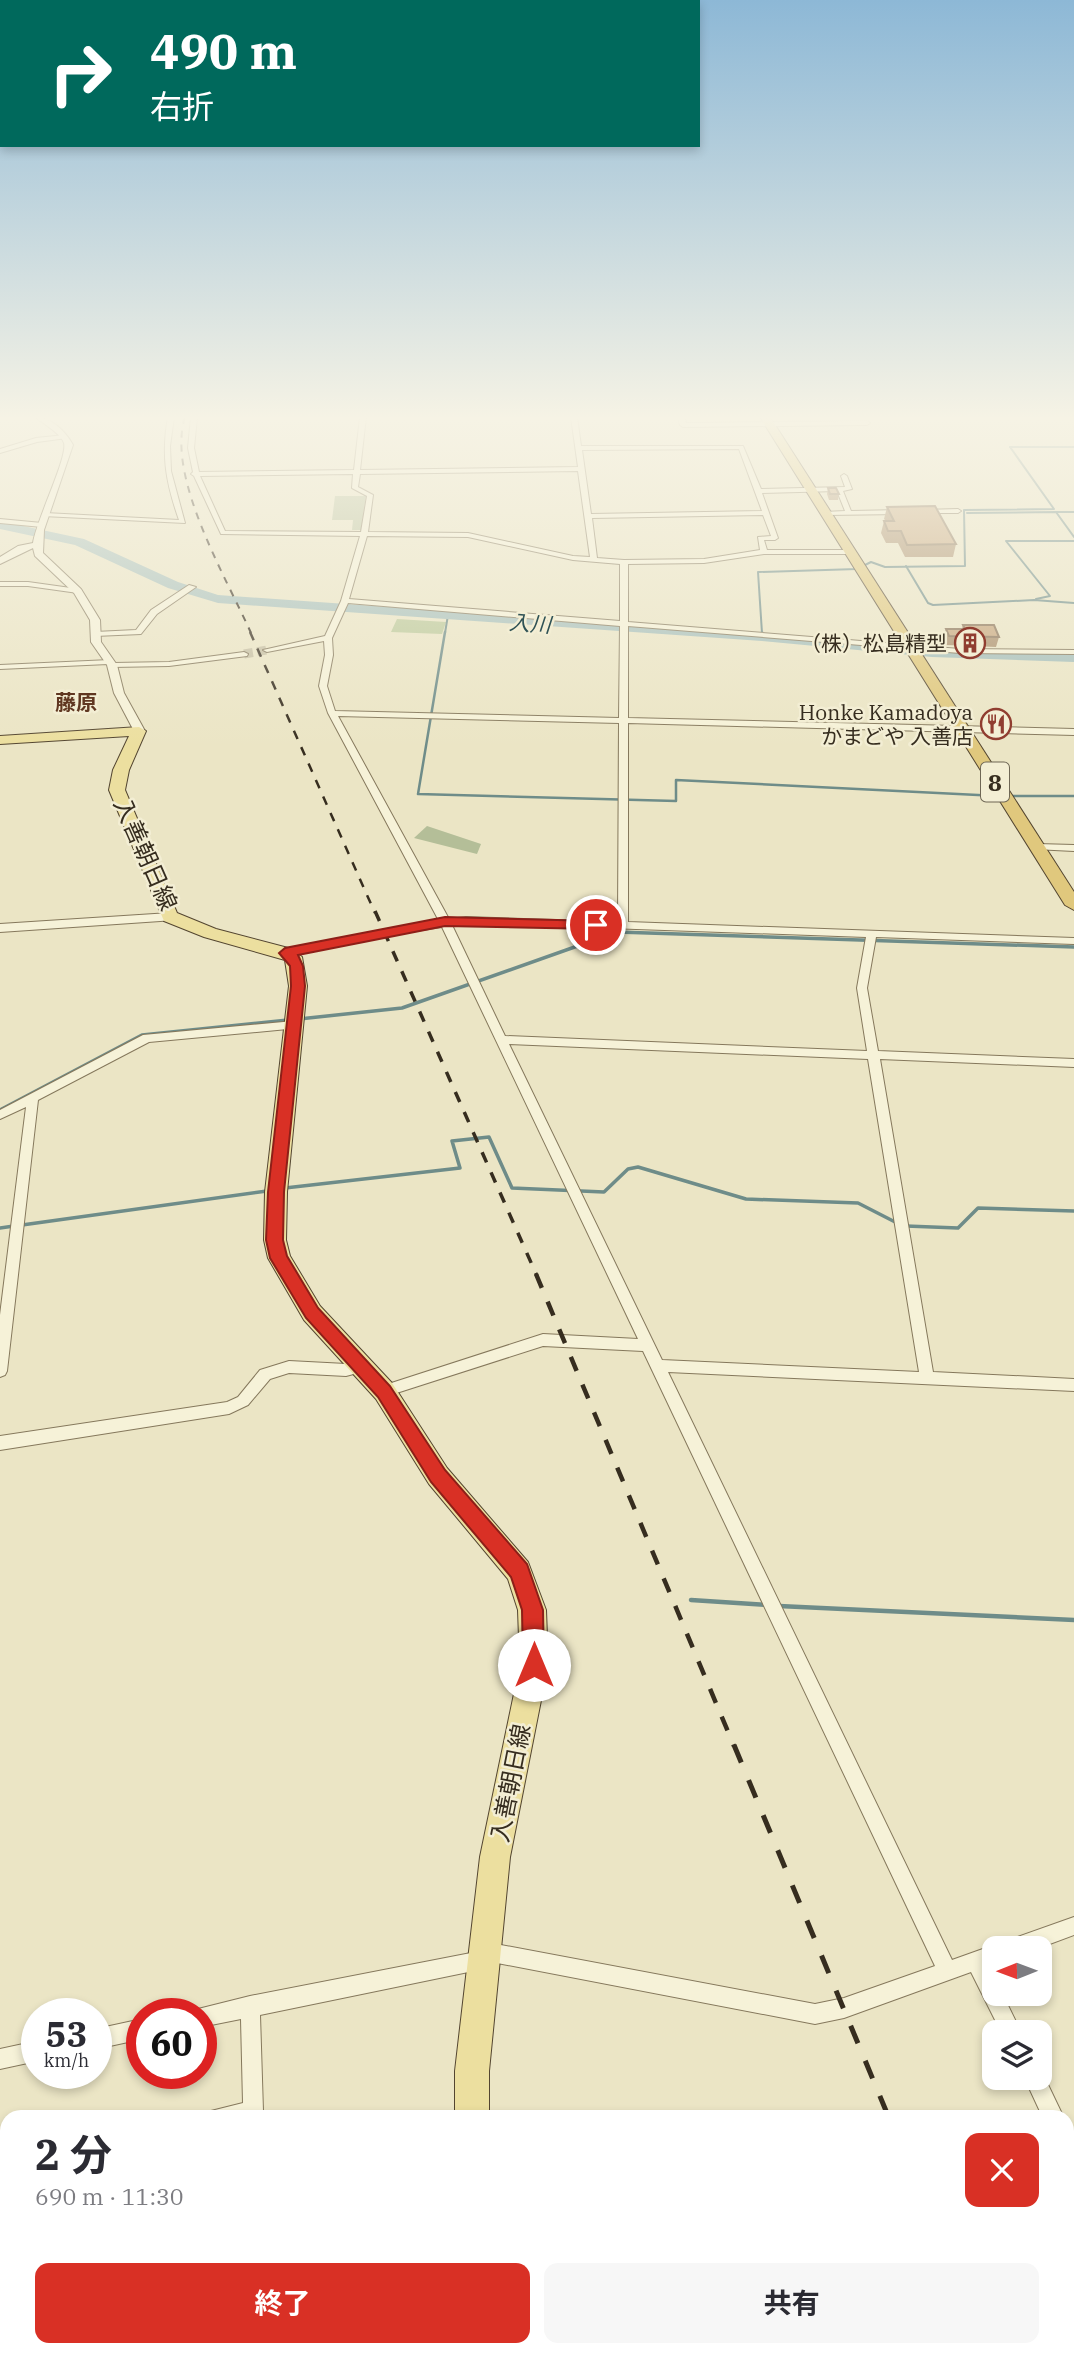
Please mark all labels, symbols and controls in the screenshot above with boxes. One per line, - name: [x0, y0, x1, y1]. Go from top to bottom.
- text: 490 m: [150, 19, 297, 82]
- icon: right: [35, 28, 126, 119]
- text: 右折: [150, 85, 214, 127]
- water label: 入川: [508, 608, 554, 639]
- building icon: （株）松島精型: [953, 626, 987, 660]
- place label: （株）松島精型: [800, 629, 947, 657]
- district label: 藤原: [55, 688, 97, 716]
- place label: Honke Kamadoya かまどや 入善店: [799, 698, 973, 750]
- restaurant icon: Honke Kamadoya かまどや 入善店: [979, 707, 1013, 741]
- road number: 8: [981, 762, 1009, 802]
- street label: 入善朝日線: [107, 793, 185, 915]
- pin: [566, 895, 626, 955]
- icon: arrive: [577, 906, 615, 944]
- position arrow: [497, 1628, 571, 1702]
- street label: 入善朝日線: [483, 1721, 537, 1845]
- north arrow: [982, 1936, 1052, 2006]
- map controls: [982, 1936, 1052, 2090]
- speed limit sign: 60: [126, 1998, 217, 2089]
- text: 53: [45, 2011, 88, 2057]
- button: layers: [982, 2020, 1052, 2090]
- text: km/h: [44, 2049, 89, 2072]
- text: 2 分: [35, 2127, 112, 2182]
- button: close: [965, 2133, 1039, 2207]
- text: 690 m · 11:30: [35, 2181, 184, 2211]
- button: 終了: [35, 2263, 530, 2343]
- button: 共有: [544, 2263, 1039, 2343]

